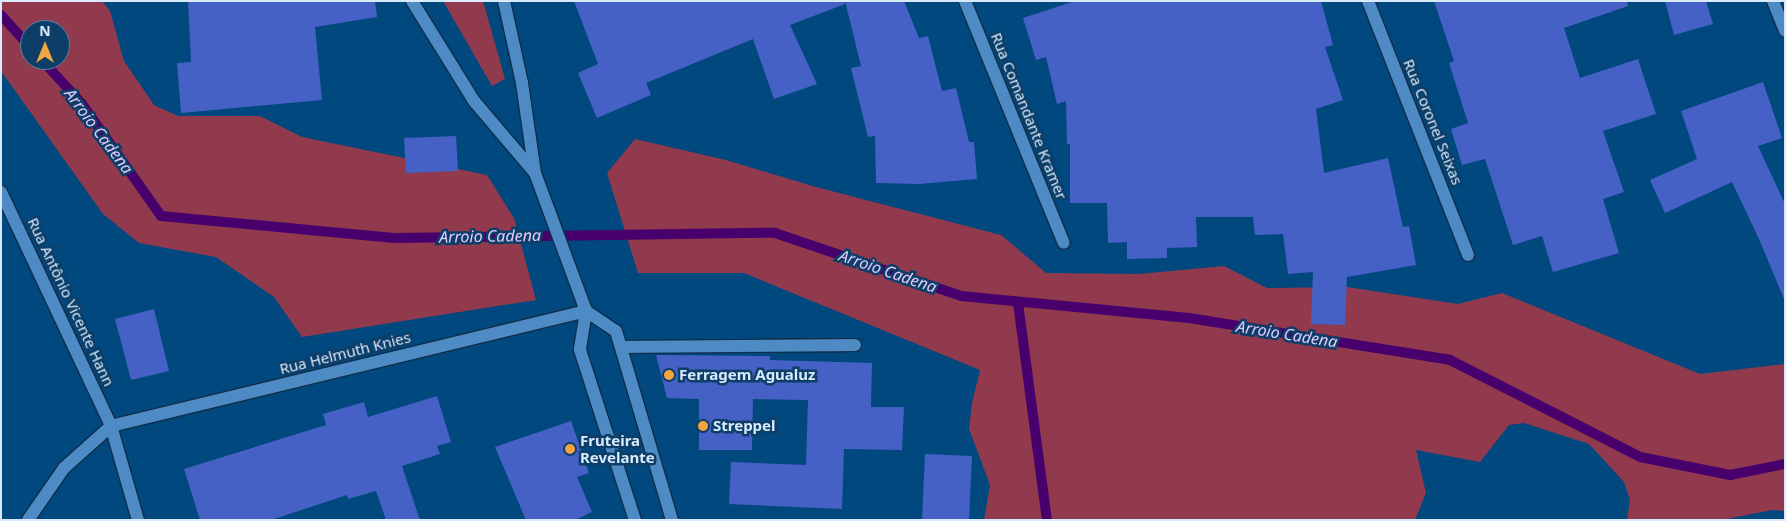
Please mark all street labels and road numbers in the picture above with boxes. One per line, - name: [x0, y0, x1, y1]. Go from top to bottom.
- street label: Rua Comandante Kramer: [987, 30, 1071, 202]
- street label: Rua Coronel Seixas: [1400, 56, 1466, 188]
- street label: Rua Antônio Vicente Hann: [24, 215, 118, 389]
- street label: Rua Helmuth Knies: [278, 328, 412, 378]

